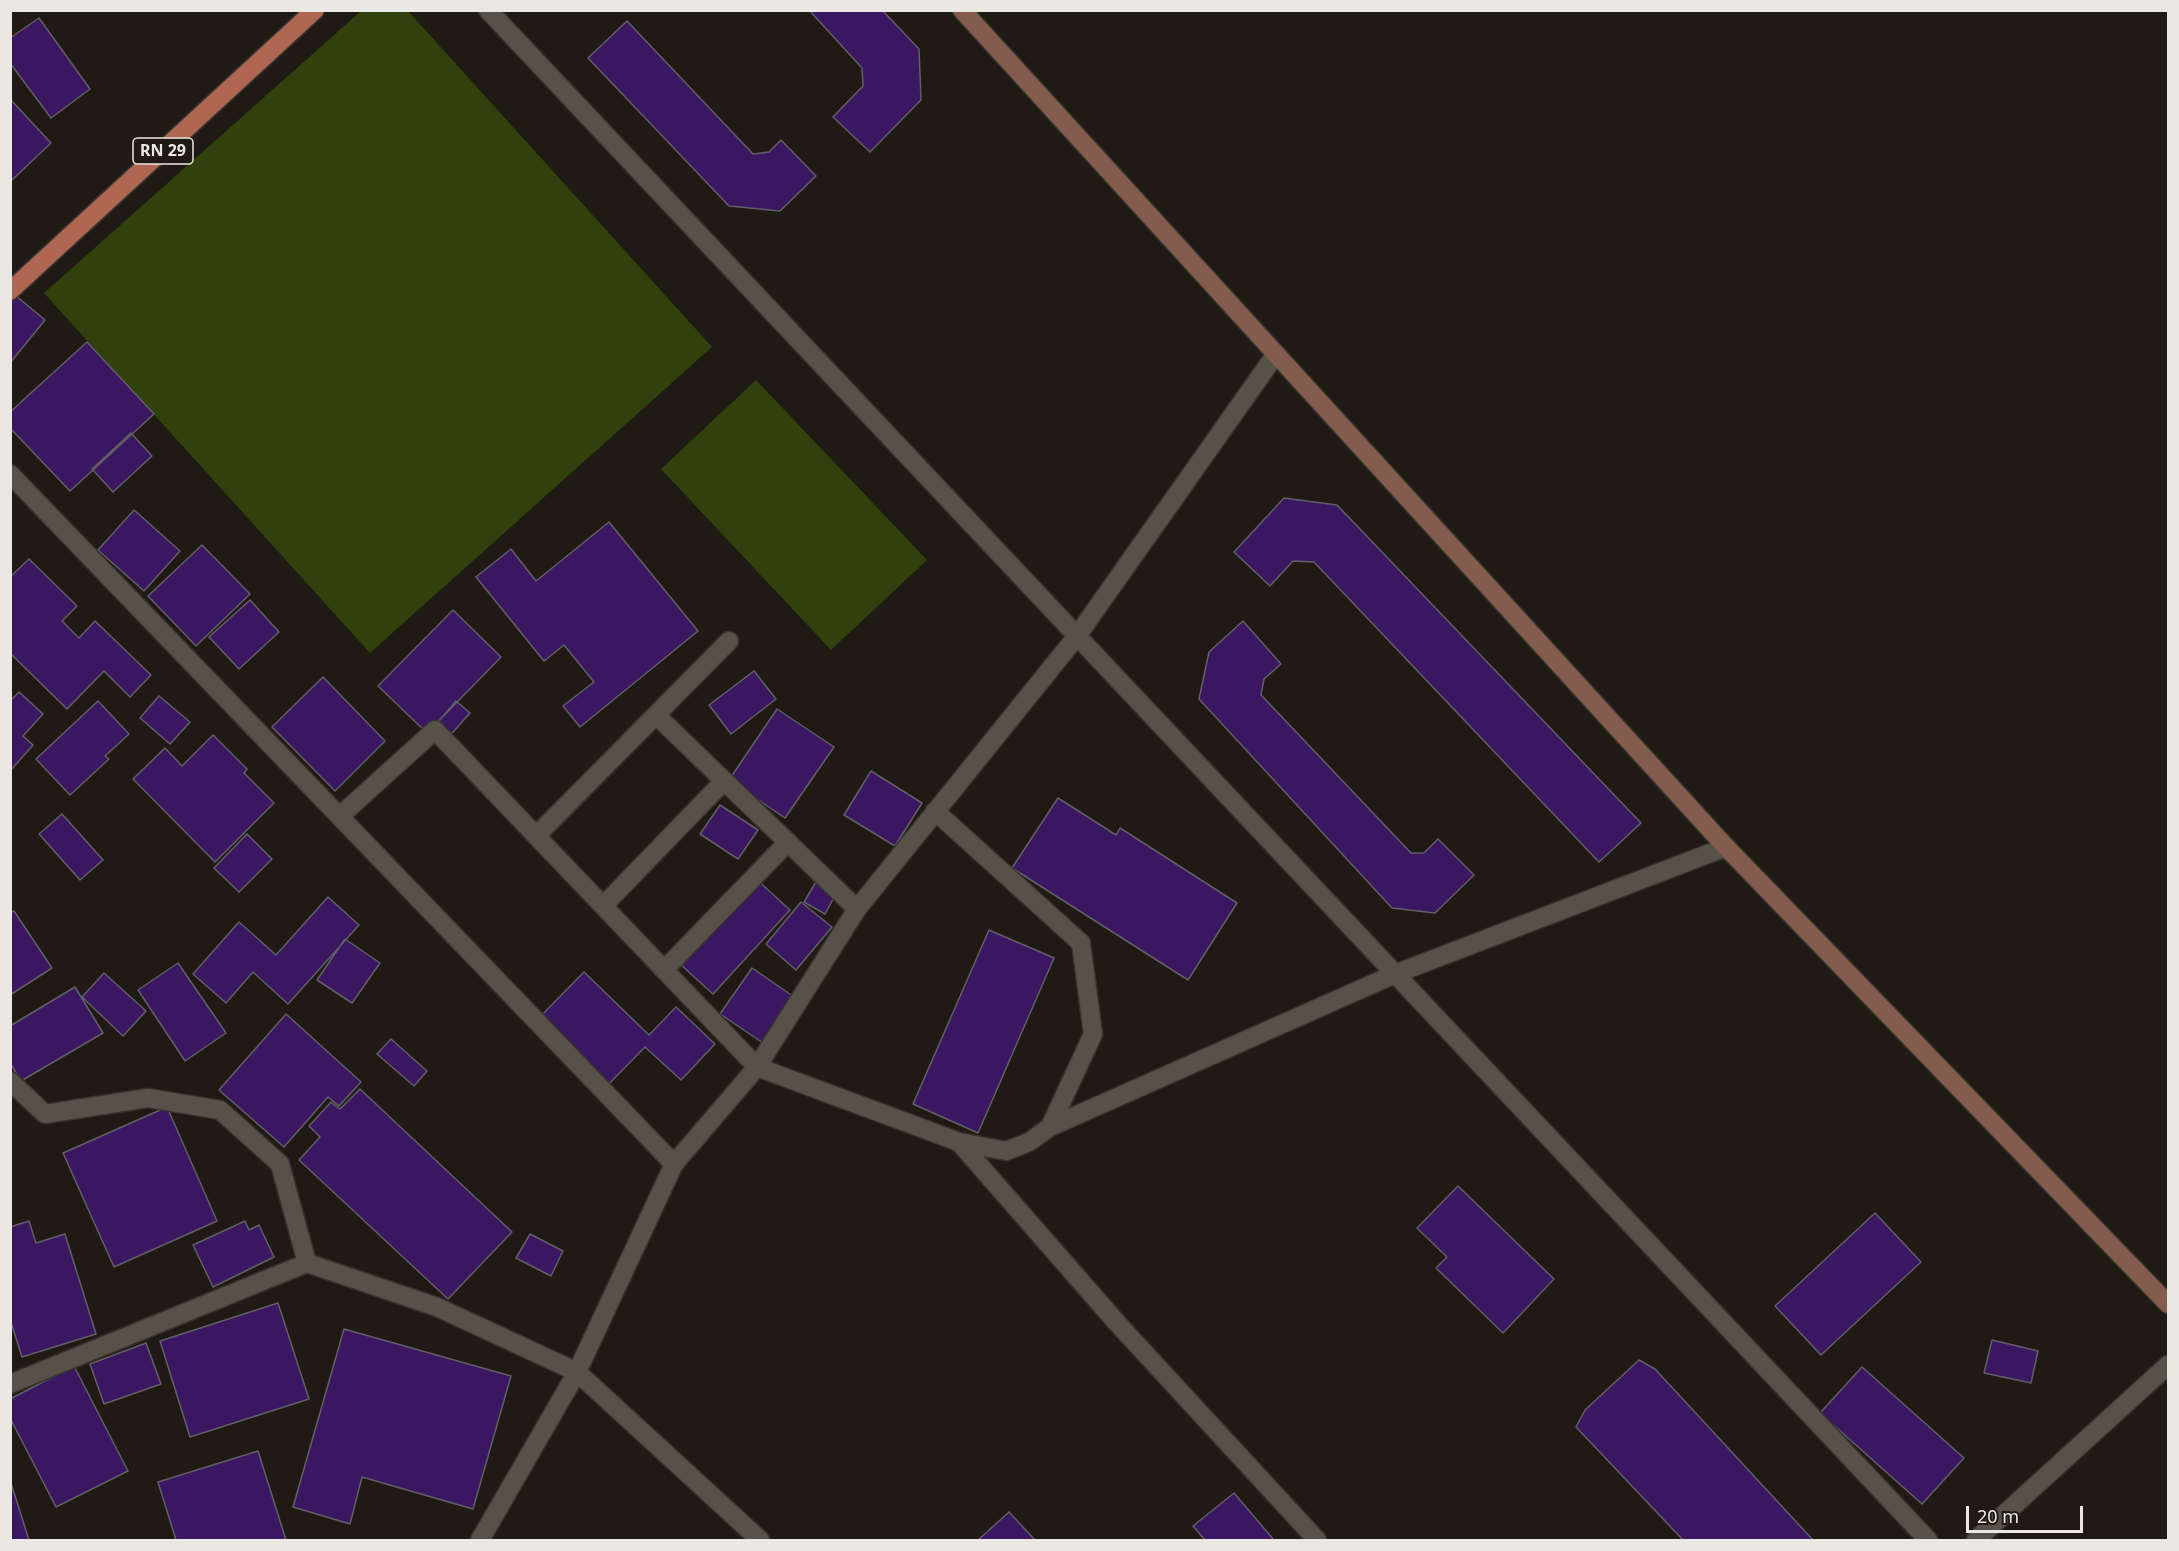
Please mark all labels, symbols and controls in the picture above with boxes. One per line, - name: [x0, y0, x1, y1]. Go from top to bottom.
- road number: RN 29: [133, 138, 193, 164]
- scale bar: [1969, 1494, 2086, 1532]
- text: 20 m: [1977, 1504, 2019, 1528]

